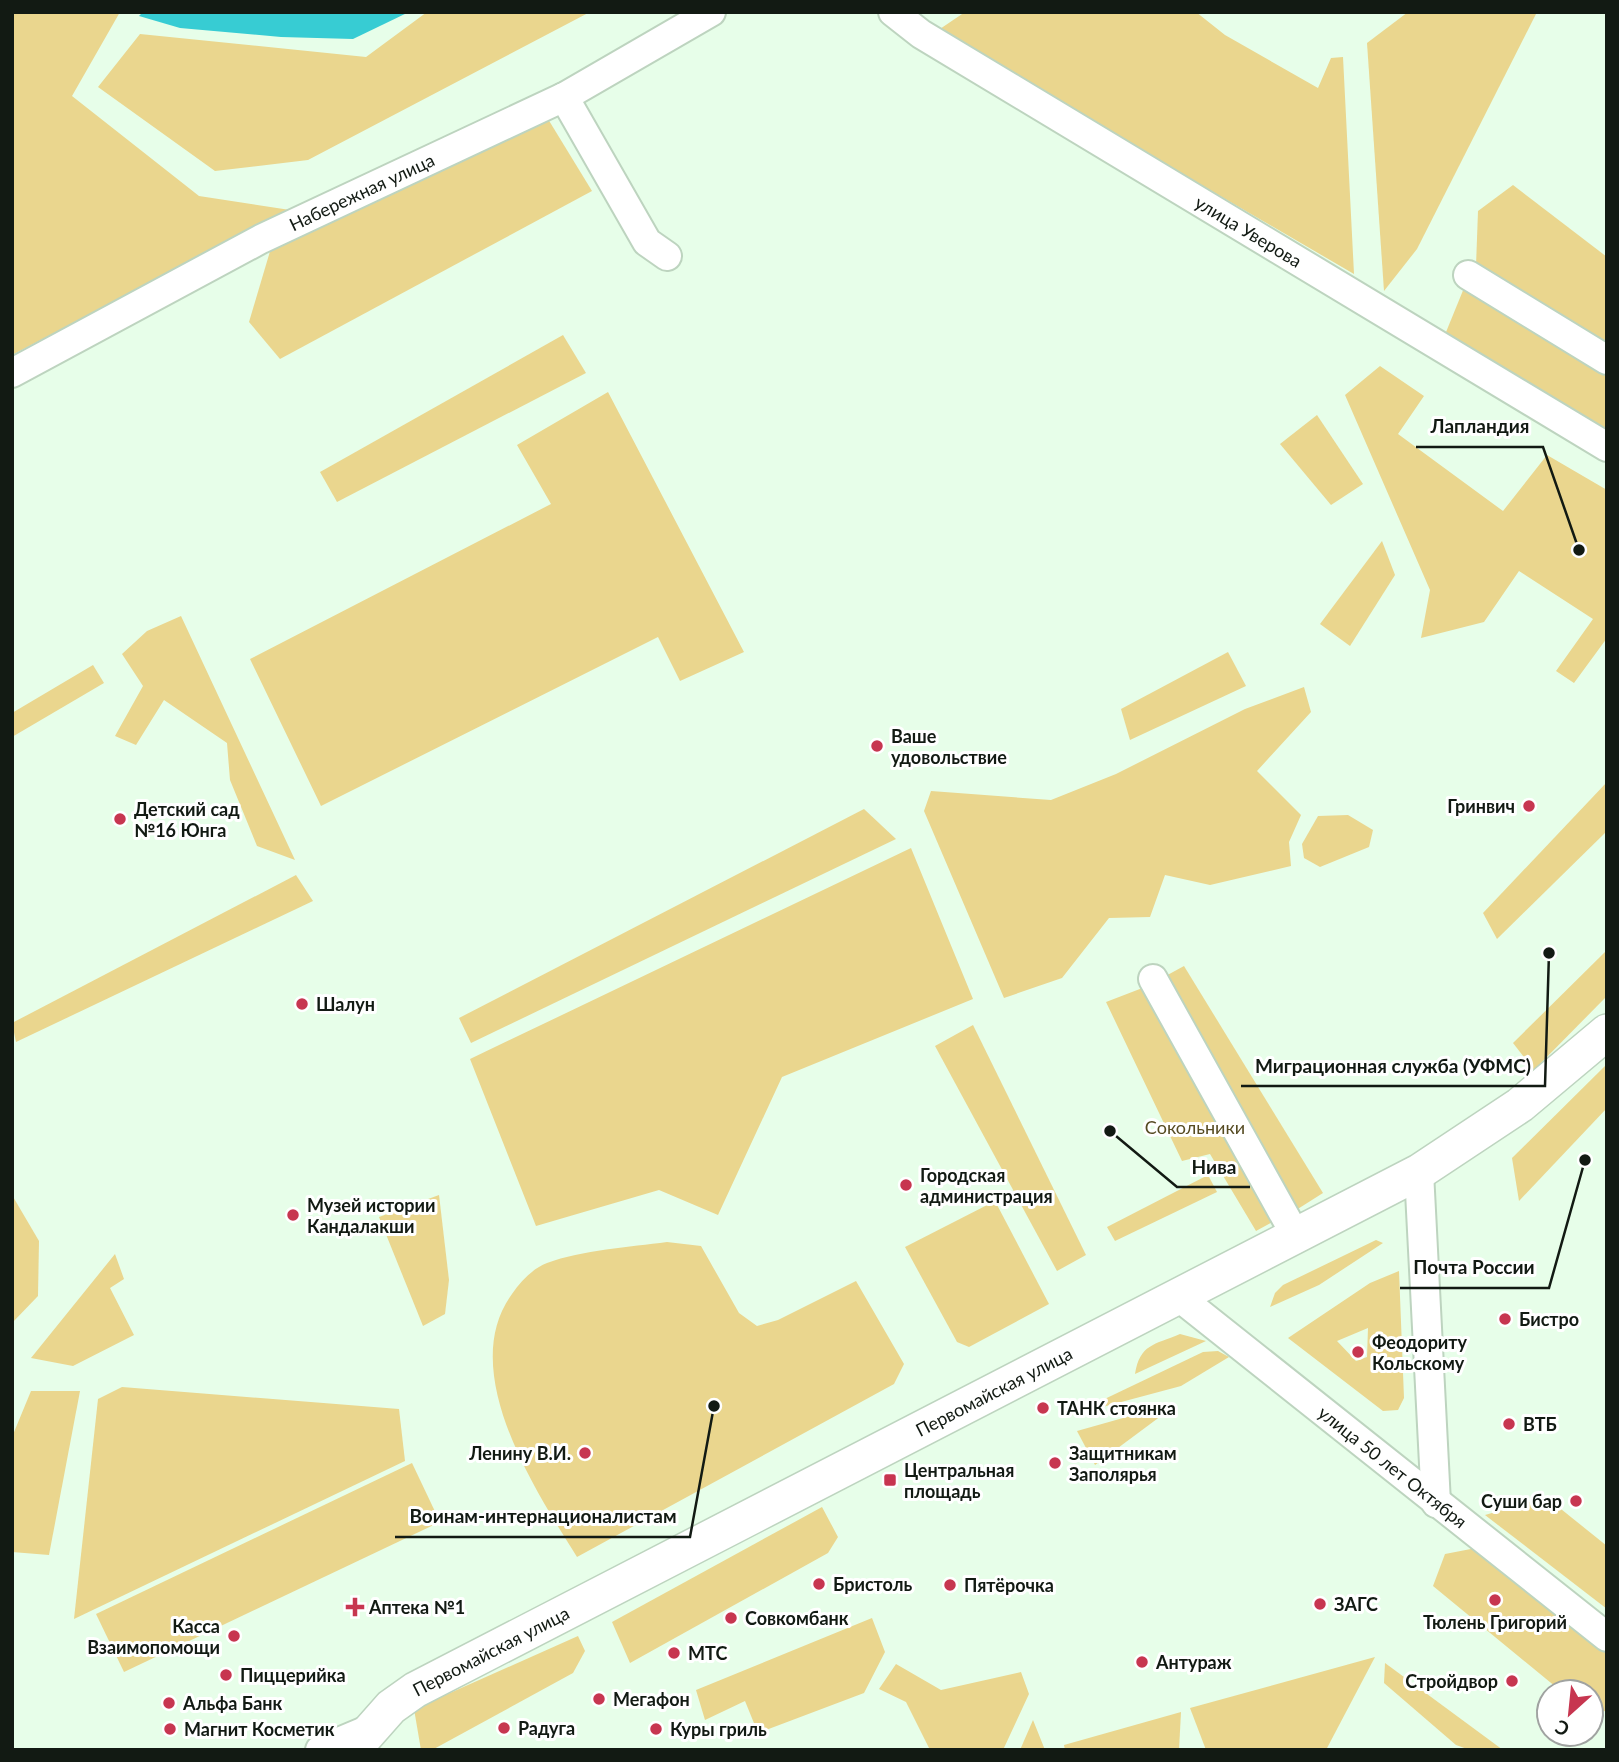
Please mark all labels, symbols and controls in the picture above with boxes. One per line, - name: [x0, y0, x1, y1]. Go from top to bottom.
- street label: Набережная улица: [286, 148, 438, 235]
- street label: улица Уверова: [1191, 191, 1306, 272]
- callout: Лапландия: [1416, 407, 1543, 447]
- text: Лапландия: [1430, 414, 1529, 437]
- place label: Ваше удовольствие: [891, 725, 1007, 768]
- marker: Ваше удовольствие: [869, 738, 885, 754]
- place label: Гринвич: [1447, 795, 1515, 817]
- place label: Детский сад №16 Юнга: [134, 798, 240, 841]
- marker: Гринвич: [1521, 798, 1537, 814]
- marker: Детский сад №16 Юнга: [112, 811, 128, 827]
- place label: Шалун: [316, 993, 375, 1015]
- marker: Шалун: [294, 996, 310, 1012]
- callout: Миграционная служба (УФМС): [1241, 1046, 1545, 1086]
- text: Миграционная служба (УФМС): [1255, 1054, 1531, 1077]
- park label: Сокольники: [1145, 1116, 1245, 1138]
- callout: Нива: [1177, 1147, 1250, 1187]
- text: Нива: [1192, 1155, 1236, 1178]
- place label: Городская администрация: [920, 1164, 1053, 1207]
- marker: Городская администрация: [898, 1177, 914, 1193]
- place label: Музей истории Кандалакши: [307, 1194, 436, 1237]
- marker: Музей истории Кандалакши: [285, 1207, 301, 1223]
- callout: Почта России: [1400, 1248, 1549, 1288]
- text: Почта России: [1413, 1255, 1535, 1278]
- place label: Бистро: [1519, 1308, 1579, 1330]
- marker: Бистро: [1497, 1311, 1513, 1327]
- place label: Феодориту Кольскому: [1372, 1331, 1468, 1374]
- street label: Первомайская улица: [912, 1342, 1076, 1441]
- marker: Феодориту Кольскому: [1350, 1344, 1366, 1360]
- place label: ТАНК стоянка: [1057, 1397, 1176, 1419]
- marker: ТАНК стоянка: [1035, 1400, 1051, 1416]
- street label: улица 50 лет Октября: [1314, 1401, 1471, 1532]
- place label: ВТБ: [1523, 1413, 1557, 1435]
- marker: ВТБ: [1501, 1416, 1517, 1432]
- place label: Ленину В.И.: [468, 1442, 571, 1464]
- place label: Защитникам Заполярья: [1069, 1442, 1177, 1485]
- marker: Ленину В.И.: [577, 1445, 593, 1461]
- marker: Защитникам Заполярья: [1047, 1455, 1063, 1471]
- place label: Центральная площадь: [904, 1459, 1014, 1502]
- marker: Центральная площадь: [882, 1472, 898, 1488]
- place label: Суши бар: [1481, 1490, 1562, 1512]
- marker: Суши бар: [1568, 1493, 1584, 1509]
- callout: Воинам-интернационалистам: [395, 1497, 690, 1537]
- text: Воинам-интернационалистам: [409, 1504, 677, 1527]
- place label: Бристоль: [833, 1573, 912, 1595]
- place label: Пятёрочка: [964, 1574, 1054, 1596]
- marker: Бристоль: [811, 1576, 827, 1592]
- marker: Пятёрочка: [942, 1577, 958, 1593]
- marker: Тюлень Григорий: [1487, 1592, 1503, 1608]
- place label: ЗАГС: [1334, 1593, 1378, 1615]
- place label: Аптека №1: [368, 1596, 465, 1618]
- marker: ЗАГС: [1312, 1596, 1328, 1612]
- marker: Аптека №1: [347, 1599, 363, 1615]
- street label: Первомайская улица: [409, 1601, 573, 1700]
- place label: Совкомбанк: [745, 1607, 849, 1629]
- marker: Совкомбанк: [723, 1610, 739, 1626]
- place label: Тюлень Григорий: [1423, 1611, 1567, 1633]
- place label: Касса Взаимопомощи: [87, 1615, 220, 1658]
- marker: Касса Взаимопомощи: [226, 1628, 242, 1644]
- place label: МТС: [688, 1642, 727, 1664]
- marker: МТС: [666, 1645, 682, 1661]
- place label: Антураж: [1155, 1651, 1232, 1673]
- marker: Антураж: [1134, 1654, 1150, 1670]
- place label: Пиццерийка: [240, 1664, 346, 1686]
- marker: Пиццерийка: [218, 1667, 234, 1683]
- place label: Стройдвор: [1405, 1670, 1498, 1692]
- marker: Стройдвор: [1504, 1673, 1520, 1689]
- north arrow: [1535, 1678, 1605, 1748]
- place label: Мегафон: [613, 1688, 690, 1710]
- marker: Мегафон: [591, 1691, 607, 1707]
- place label: Альфа Банк: [182, 1692, 283, 1714]
- marker: Альфа Банк: [161, 1695, 177, 1711]
- text: С: [1551, 1715, 1573, 1742]
- place label: Радуга: [518, 1717, 575, 1739]
- place label: Магнит Косметик: [184, 1718, 335, 1740]
- place label: Куры гриль: [670, 1718, 767, 1740]
- marker: Радуга: [496, 1720, 512, 1736]
- marker: Магнит Косметик: [162, 1721, 178, 1737]
- marker: Куры гриль: [648, 1721, 664, 1737]

